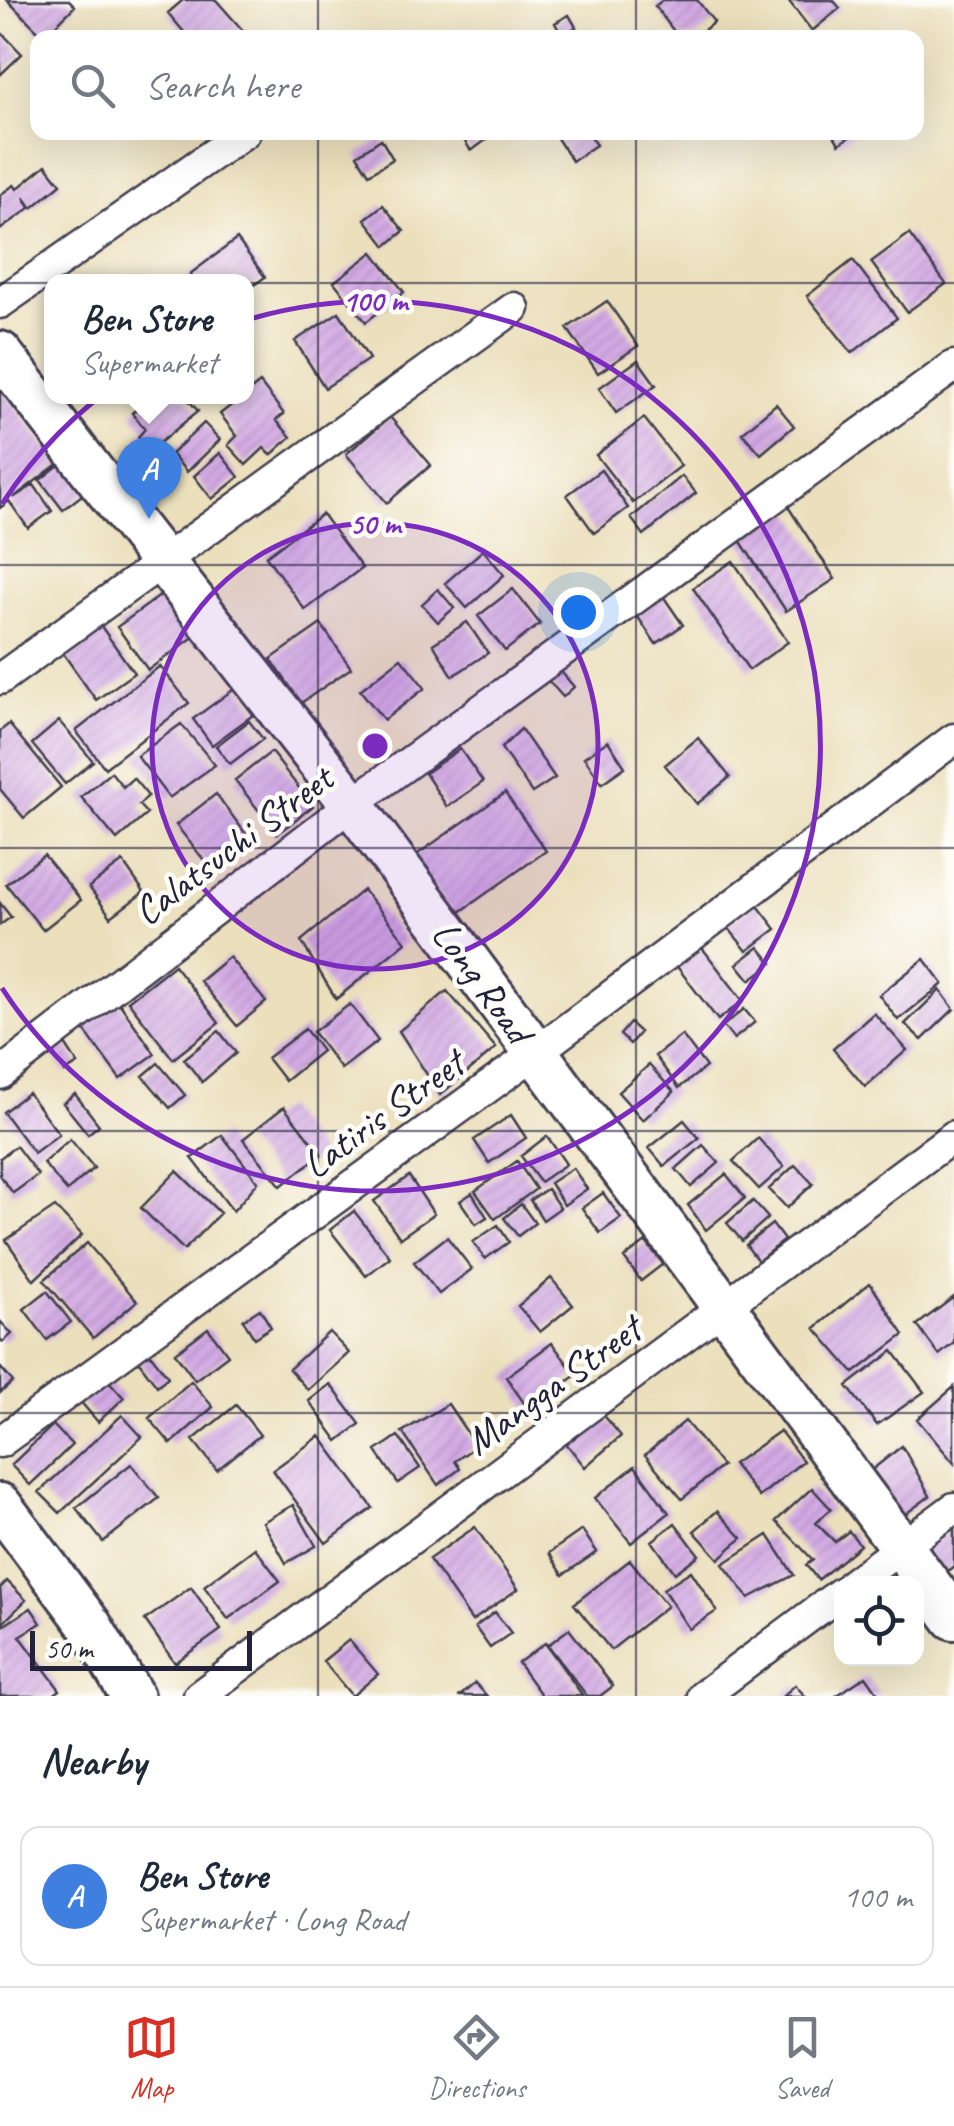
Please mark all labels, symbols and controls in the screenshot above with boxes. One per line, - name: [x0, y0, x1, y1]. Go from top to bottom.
- search box: [30, 30, 924, 140]
- icon: search: [65, 58, 120, 113]
- text: Search here: [145, 62, 300, 109]
- popup: [44, 274, 254, 404]
- text: 100 m: [343, 282, 410, 320]
- text: Ben Store: [81, 295, 212, 342]
- text: Supermarket: [81, 342, 217, 383]
- pin: A: [116, 436, 182, 519]
- text: 50 m: [350, 505, 403, 543]
- your location: [553, 587, 604, 638]
- centre of rings: [357, 728, 393, 764]
- street label: Calatsuchi Street: [123, 752, 346, 936]
- street label: Long Road: [421, 911, 546, 1057]
- street label: Latiris Street: [292, 1035, 478, 1189]
- street label: Mangga Street: [455, 1301, 655, 1466]
- map controls: [834, 1576, 924, 1666]
- button: locate: [834, 1576, 924, 1666]
- scale bar: [30, 1626, 252, 1670]
- text: 50 m: [45, 1631, 93, 1666]
- text: Nearby: [40, 1735, 146, 1788]
- text: Ben Store: [137, 1852, 268, 1899]
- text: A: [66, 1876, 83, 1917]
- text: 100 m: [843, 1876, 912, 1917]
- text: Supermarket · Long Road: [137, 1899, 406, 1940]
- tab: Map: [124, 2010, 179, 2105]
- tab: Directions: [428, 2010, 526, 2105]
- tab: Saved: [775, 2010, 830, 2105]

